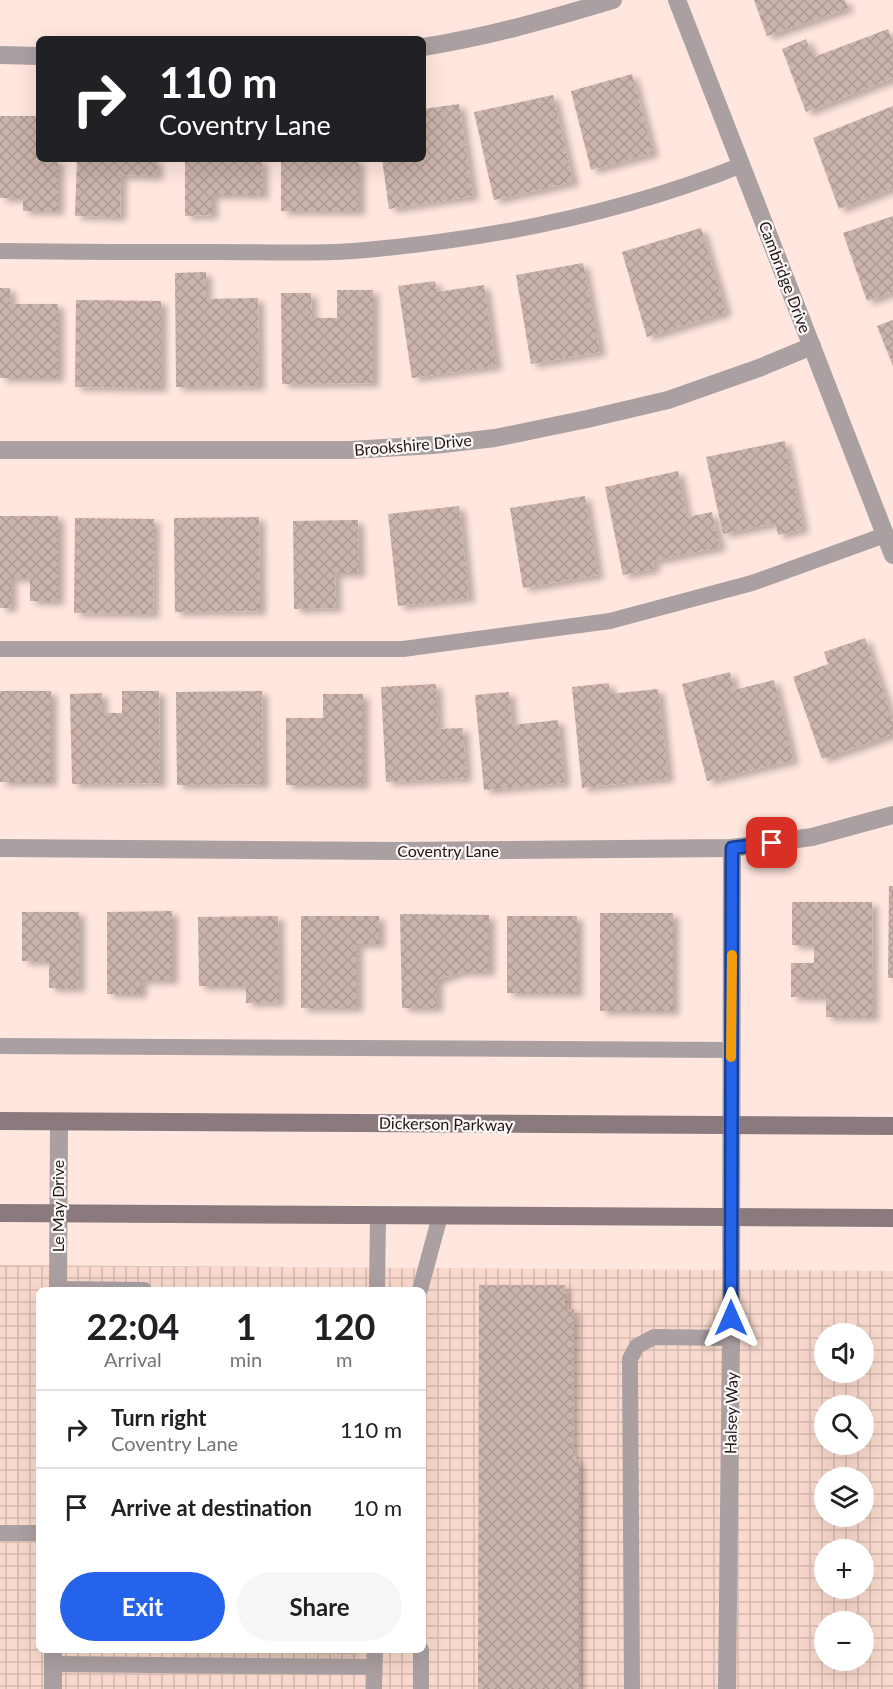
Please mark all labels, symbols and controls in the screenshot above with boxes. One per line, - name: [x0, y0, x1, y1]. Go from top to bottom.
- text: 110 m: [159, 57, 277, 107]
- icon: right: [60, 60, 138, 138]
- text: Coventry Lane: [159, 108, 331, 141]
- street label: Cambridge Drive: [755, 218, 816, 335]
- street label: Brookshire Drive: [353, 430, 472, 459]
- pin: [746, 817, 797, 868]
- icon: arrive: [755, 826, 788, 859]
- street label: Coventry Lane: [397, 841, 499, 860]
- street label: Dickerson Parkway: [379, 1113, 514, 1134]
- street label: Le May Drive: [48, 1160, 67, 1252]
- position arrow: [699, 1286, 763, 1350]
- text: 22:04: [87, 1304, 179, 1348]
- text: 1: [236, 1304, 257, 1348]
- text: 120: [313, 1304, 375, 1348]
- map controls: [814, 1323, 874, 1671]
- button: sound: [814, 1323, 874, 1383]
- text: Arrival: [104, 1347, 162, 1371]
- text: min: [230, 1347, 262, 1371]
- text: m: [336, 1347, 352, 1371]
- street label: Halsey Way: [720, 1371, 741, 1454]
- button: search: [814, 1395, 874, 1455]
- text: Turn right: [111, 1404, 206, 1431]
- icon: right: [60, 1413, 93, 1446]
- text: 110 m: [340, 1416, 402, 1443]
- text: Coventry Lane: [111, 1431, 238, 1455]
- button: layers: [814, 1467, 874, 1527]
- icon: arrive: [60, 1491, 93, 1524]
- text: Arrive at destination: [111, 1494, 312, 1521]
- text: 10 m: [353, 1494, 402, 1521]
- button: +: [814, 1539, 874, 1599]
- button: Exit: [60, 1572, 225, 1641]
- button: Share: [237, 1572, 402, 1641]
- button: −: [814, 1611, 874, 1671]

